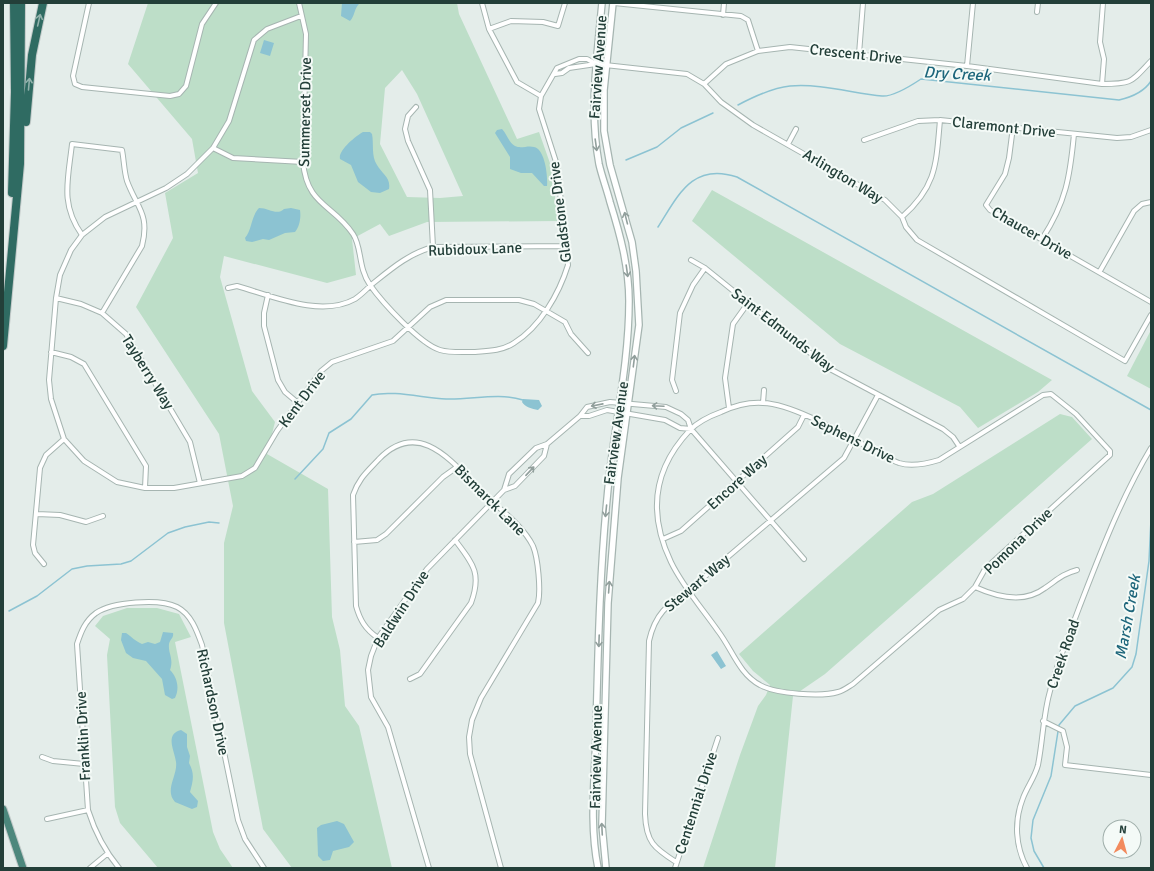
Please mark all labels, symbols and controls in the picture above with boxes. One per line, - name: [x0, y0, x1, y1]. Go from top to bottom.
- one-way arrow: [35, 14, 43, 27]
- street label: Fairview Avenue: [585, 14, 611, 120]
- street label: Crescent Drive: [809, 40, 903, 68]
- street label: Summerset Drive: [295, 57, 315, 167]
- water label: Dry Creek: [923, 62, 993, 86]
- one-way arrow: [26, 78, 33, 91]
- street label: Claremont Drive: [951, 113, 1057, 141]
- one-way arrow: [592, 138, 600, 151]
- street label: Arlington Way: [800, 145, 886, 207]
- street label: Gladstone Drive: [545, 160, 575, 264]
- street label: Chaucer Drive: [989, 203, 1075, 263]
- one-way arrow: [621, 212, 629, 225]
- street label: Rubidoux Lane: [428, 238, 522, 260]
- one-way arrow: [623, 264, 631, 277]
- street label: Saint Edmunds Way: [728, 284, 838, 376]
- street label: Tayberry Way: [118, 331, 178, 413]
- one-way arrow: [631, 355, 638, 368]
- street label: Kent Drive: [275, 367, 329, 431]
- street label: Fairview Avenue: [600, 380, 632, 486]
- one-way arrow: [591, 401, 604, 409]
- one-way arrow: [652, 403, 665, 410]
- street label: Sephens Drive: [808, 411, 898, 467]
- street label: Encore Way: [703, 451, 771, 513]
- street label: Bismarck Lane: [451, 461, 529, 539]
- one-way arrow: [525, 466, 534, 476]
- one-way arrow: [602, 504, 610, 517]
- street label: Pomona Drive: [980, 504, 1056, 578]
- street label: Stewart Way: [661, 550, 733, 616]
- street label: Baldwin Drive: [369, 567, 433, 651]
- water label: Marsh Creek: [1111, 571, 1146, 661]
- one-way arrow: [605, 581, 613, 594]
- street label: Creek Road: [1043, 617, 1083, 691]
- one-way arrow: [595, 634, 602, 647]
- street label: Richardson Drive: [193, 647, 233, 757]
- street label: Franklin Drive: [72, 691, 94, 781]
- street label: Fairview Avenue: [586, 705, 606, 809]
- street label: Centennial Drive: [671, 750, 721, 856]
- north arrow: [1102, 819, 1142, 859]
- one-way arrow: [599, 823, 606, 836]
- text: N: [1119, 823, 1127, 836]

